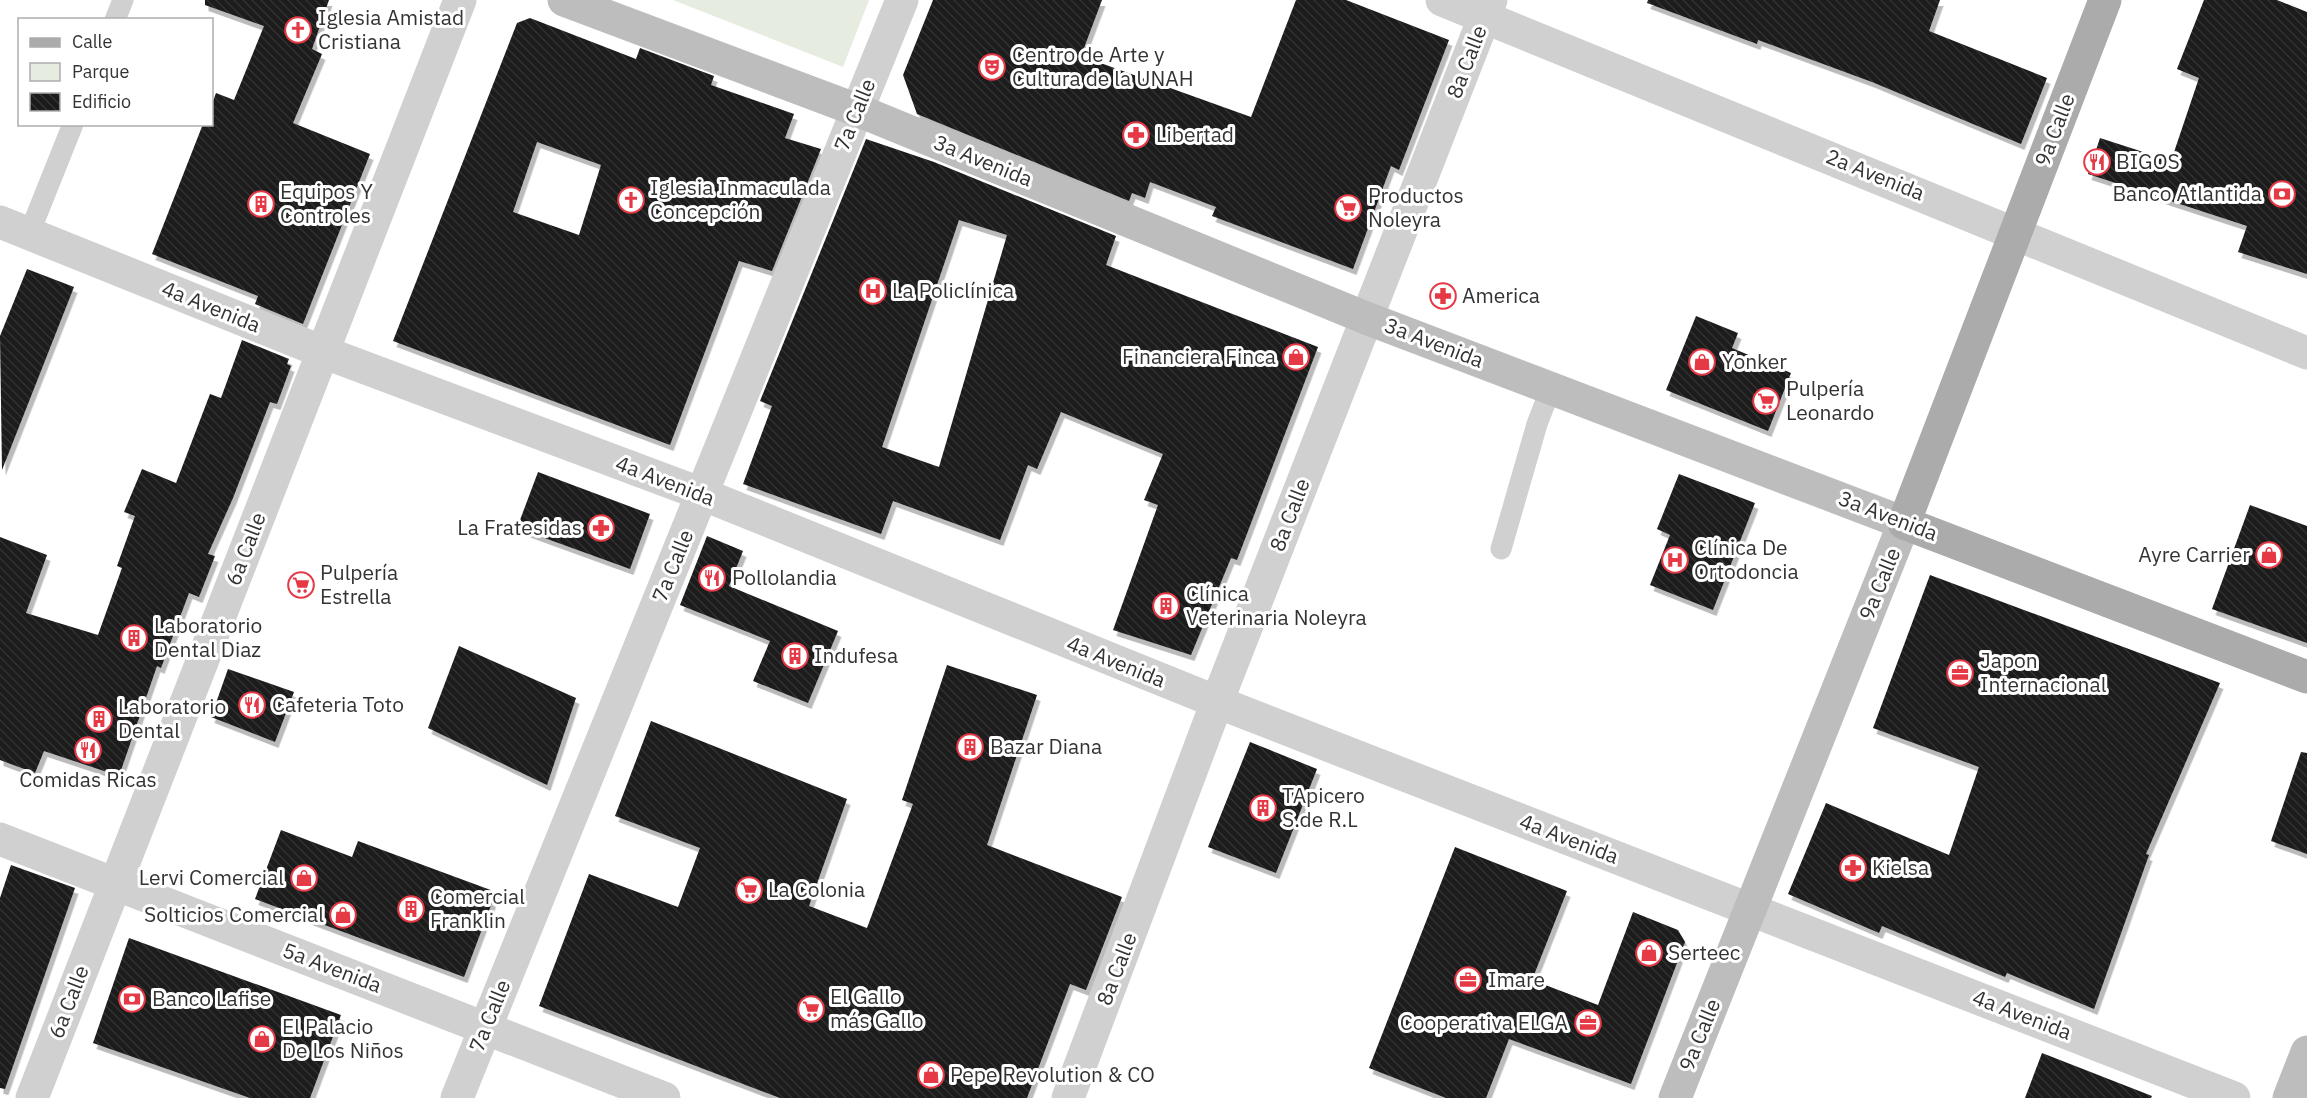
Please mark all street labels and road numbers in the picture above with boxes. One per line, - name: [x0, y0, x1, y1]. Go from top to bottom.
- street label: 8a Calle: [1439, 21, 1493, 102]
- street label: 7a Calle: [827, 74, 881, 155]
- street label: 9a Calle: [2027, 89, 2081, 170]
- street label: 3a Avenida: [930, 128, 1037, 193]
- street label: 2a Avenida: [1822, 142, 1929, 207]
- street label: 4a Avenida: [158, 274, 265, 339]
- street label: 3a Avenida: [1381, 310, 1488, 374]
- street label: 4a Avenida: [612, 448, 719, 512]
- street label: 8a Calle: [1262, 474, 1316, 555]
- street label: 3a Avenida: [1835, 483, 1942, 547]
- street label: 6a Calle: [218, 508, 272, 589]
- street label: 7a Calle: [645, 525, 699, 606]
- street label: 9a Calle: [1852, 543, 1906, 624]
- street label: 4a Avenida: [1063, 629, 1170, 694]
- street label: 4a Avenida: [1516, 806, 1623, 870]
- street label: 8a Calle: [1089, 928, 1143, 1009]
- street label: 5a Avenida: [279, 935, 386, 999]
- street label: 6a Calle: [41, 961, 95, 1042]
- street label: 7a Calle: [462, 975, 516, 1056]
- street label: 4a Avenida: [1969, 982, 2076, 1046]
- street label: 9a Calle: [1672, 994, 1726, 1075]

